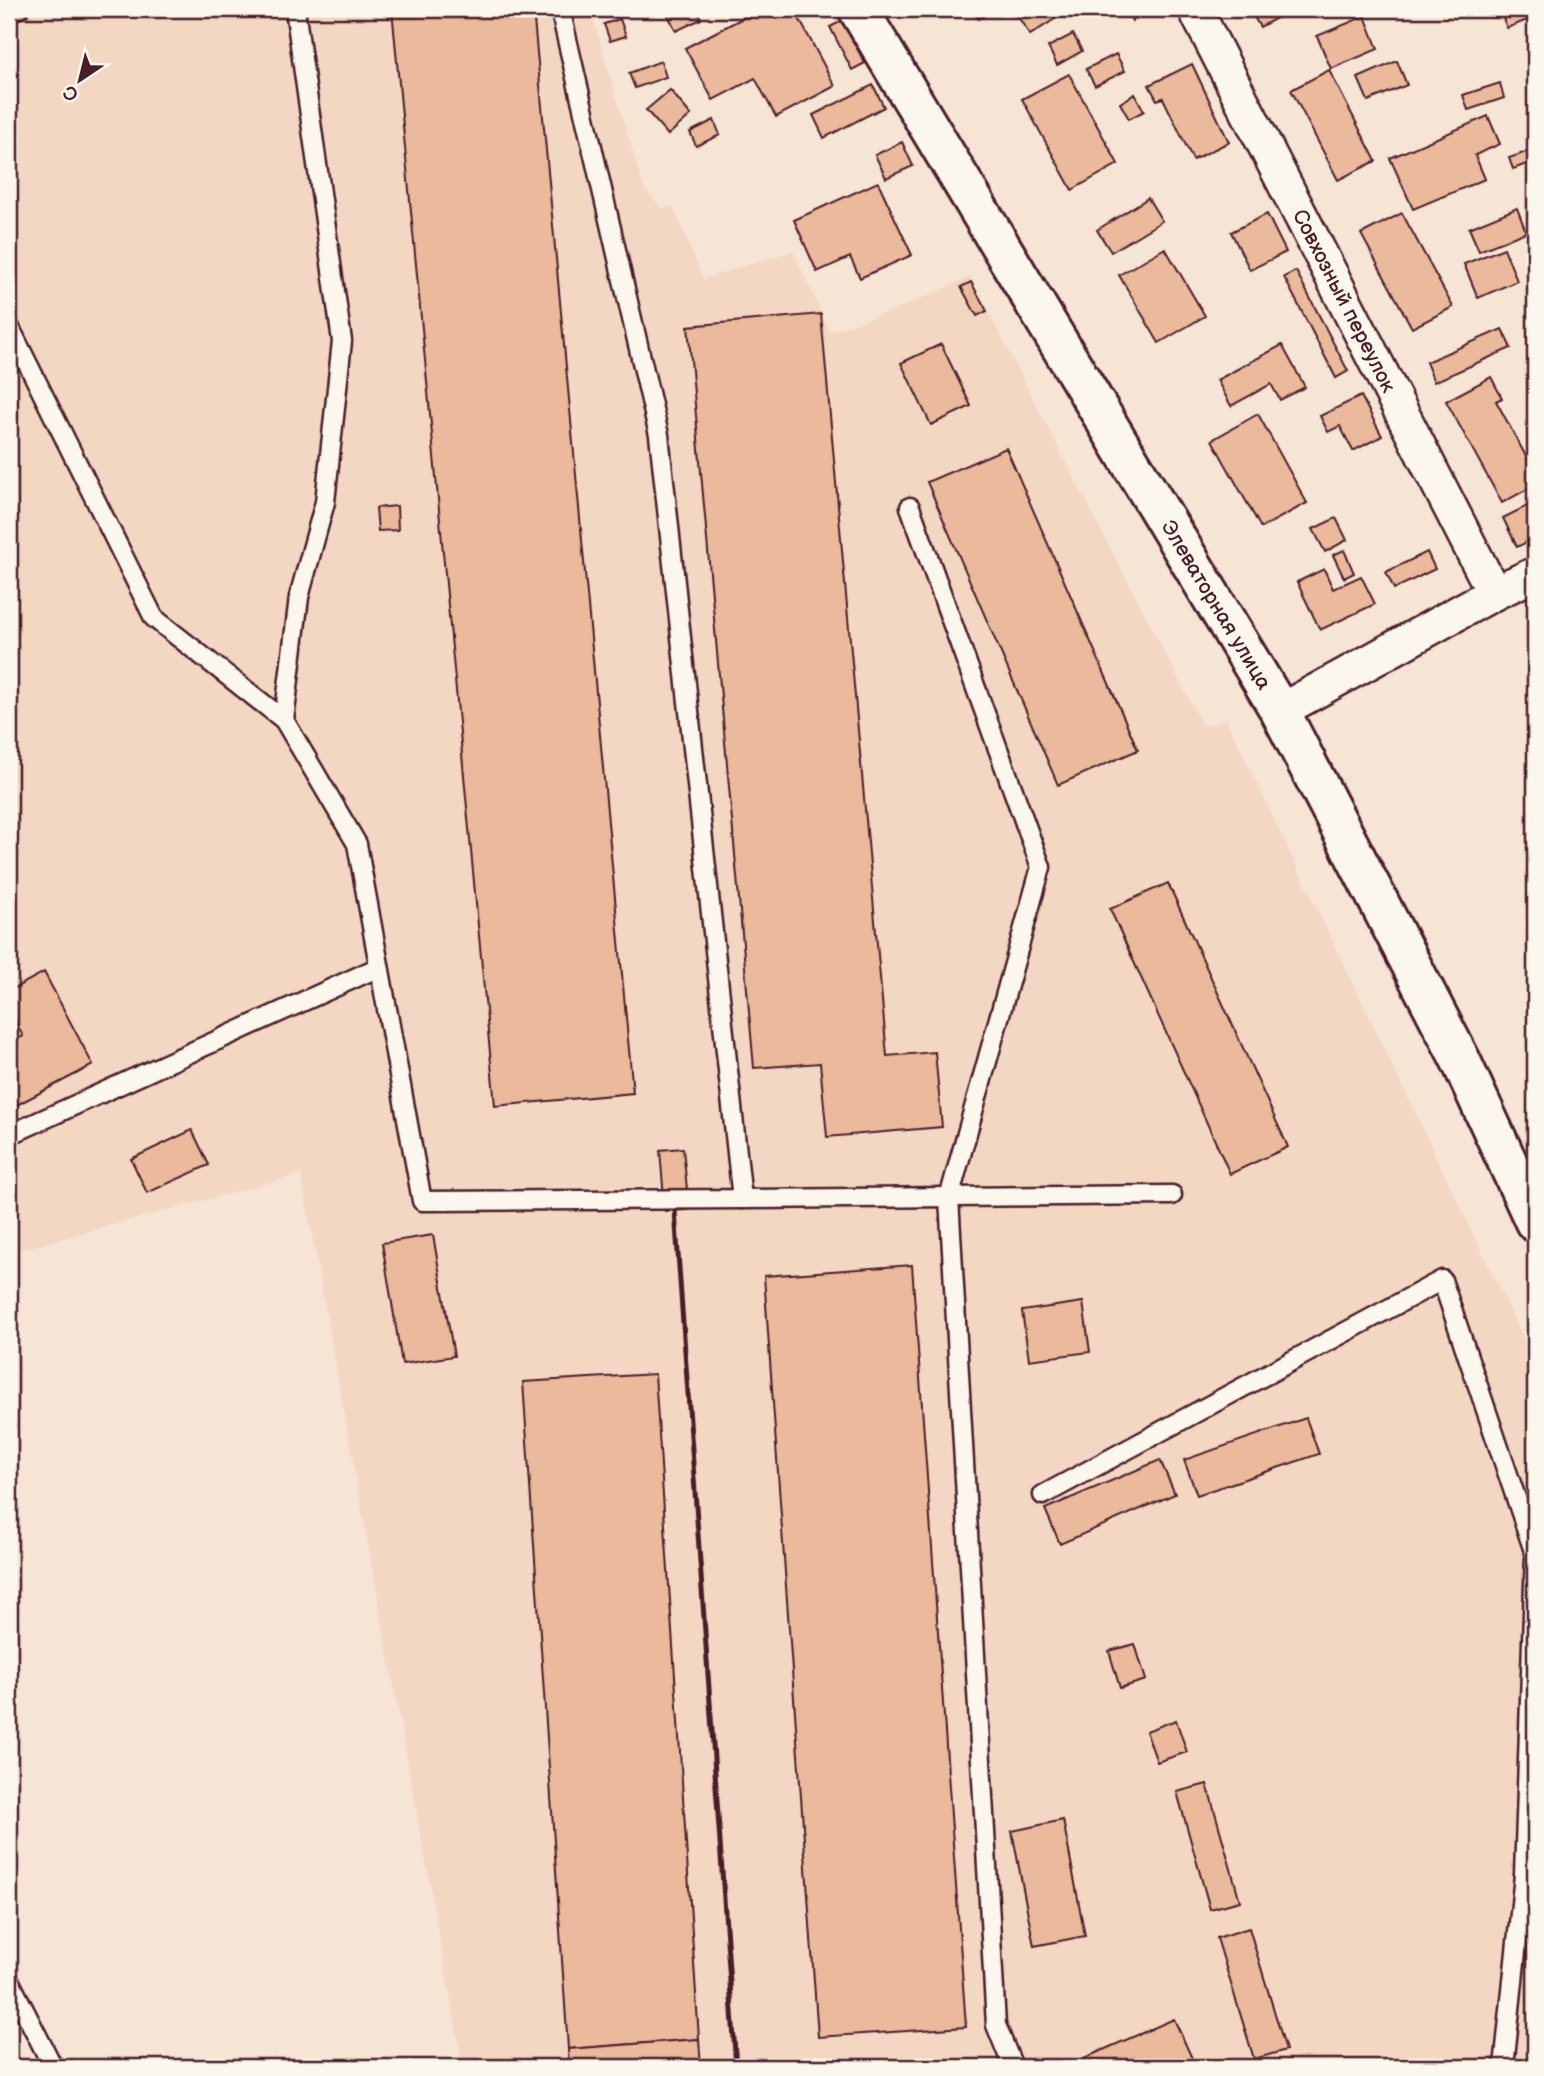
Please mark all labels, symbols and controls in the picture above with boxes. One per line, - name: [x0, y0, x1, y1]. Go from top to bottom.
- north arrow: [46, 46, 116, 116]
- text: С: [59, 79, 83, 106]
- street label: Совхозный переулок: [1287, 205, 1401, 397]
- street label: Элеваторная улица: [1156, 516, 1277, 695]

